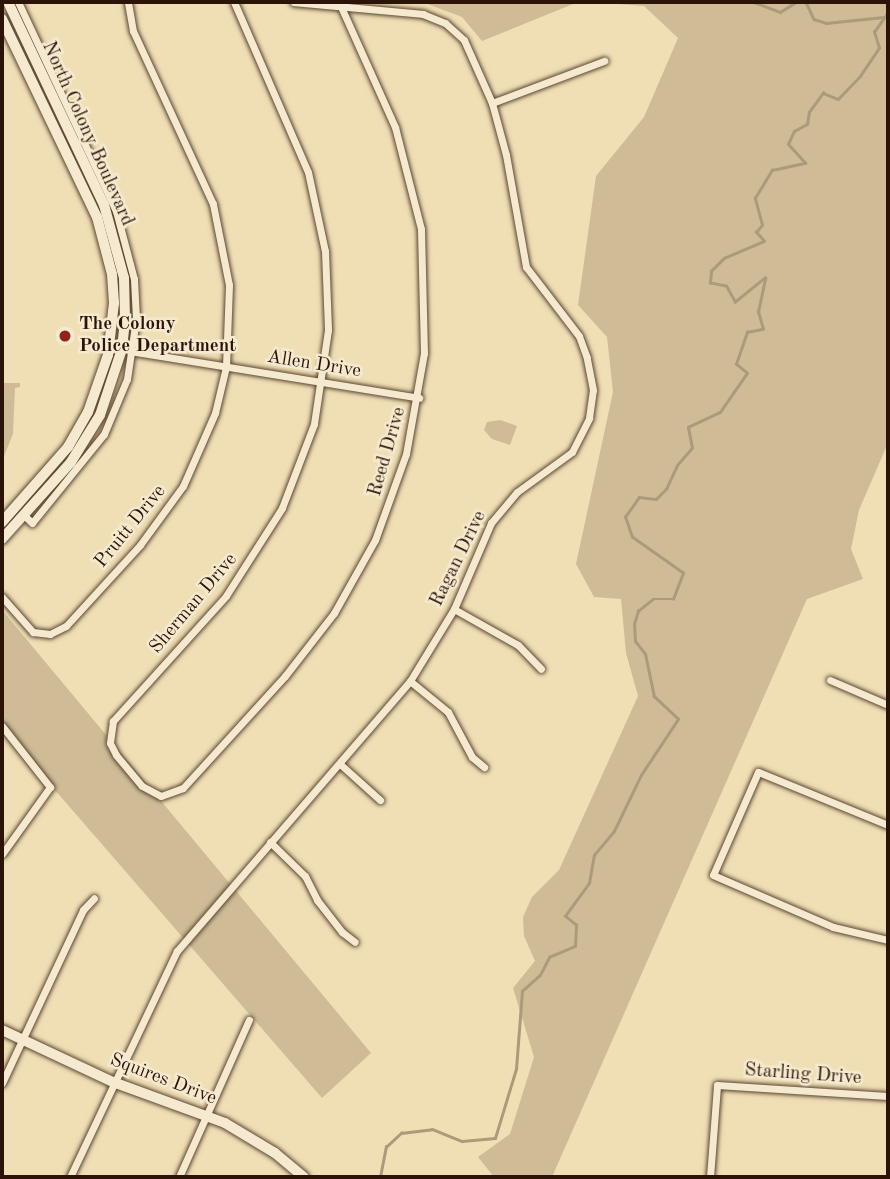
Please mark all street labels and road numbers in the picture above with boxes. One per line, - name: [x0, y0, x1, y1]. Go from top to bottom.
- street label: North Colony Boulevard: [36, 38, 138, 230]
- street label: Allen Drive: [265, 346, 363, 384]
- street label: Reed Drive: [364, 405, 412, 499]
- street label: Pruitt Drive: [91, 481, 171, 573]
- street label: Ragan Drive: [426, 507, 492, 611]
- street label: Sherman Drive: [145, 549, 243, 659]
- street label: Squires Drive: [106, 1049, 220, 1111]
- street label: Starling Drive: [744, 1060, 862, 1090]

